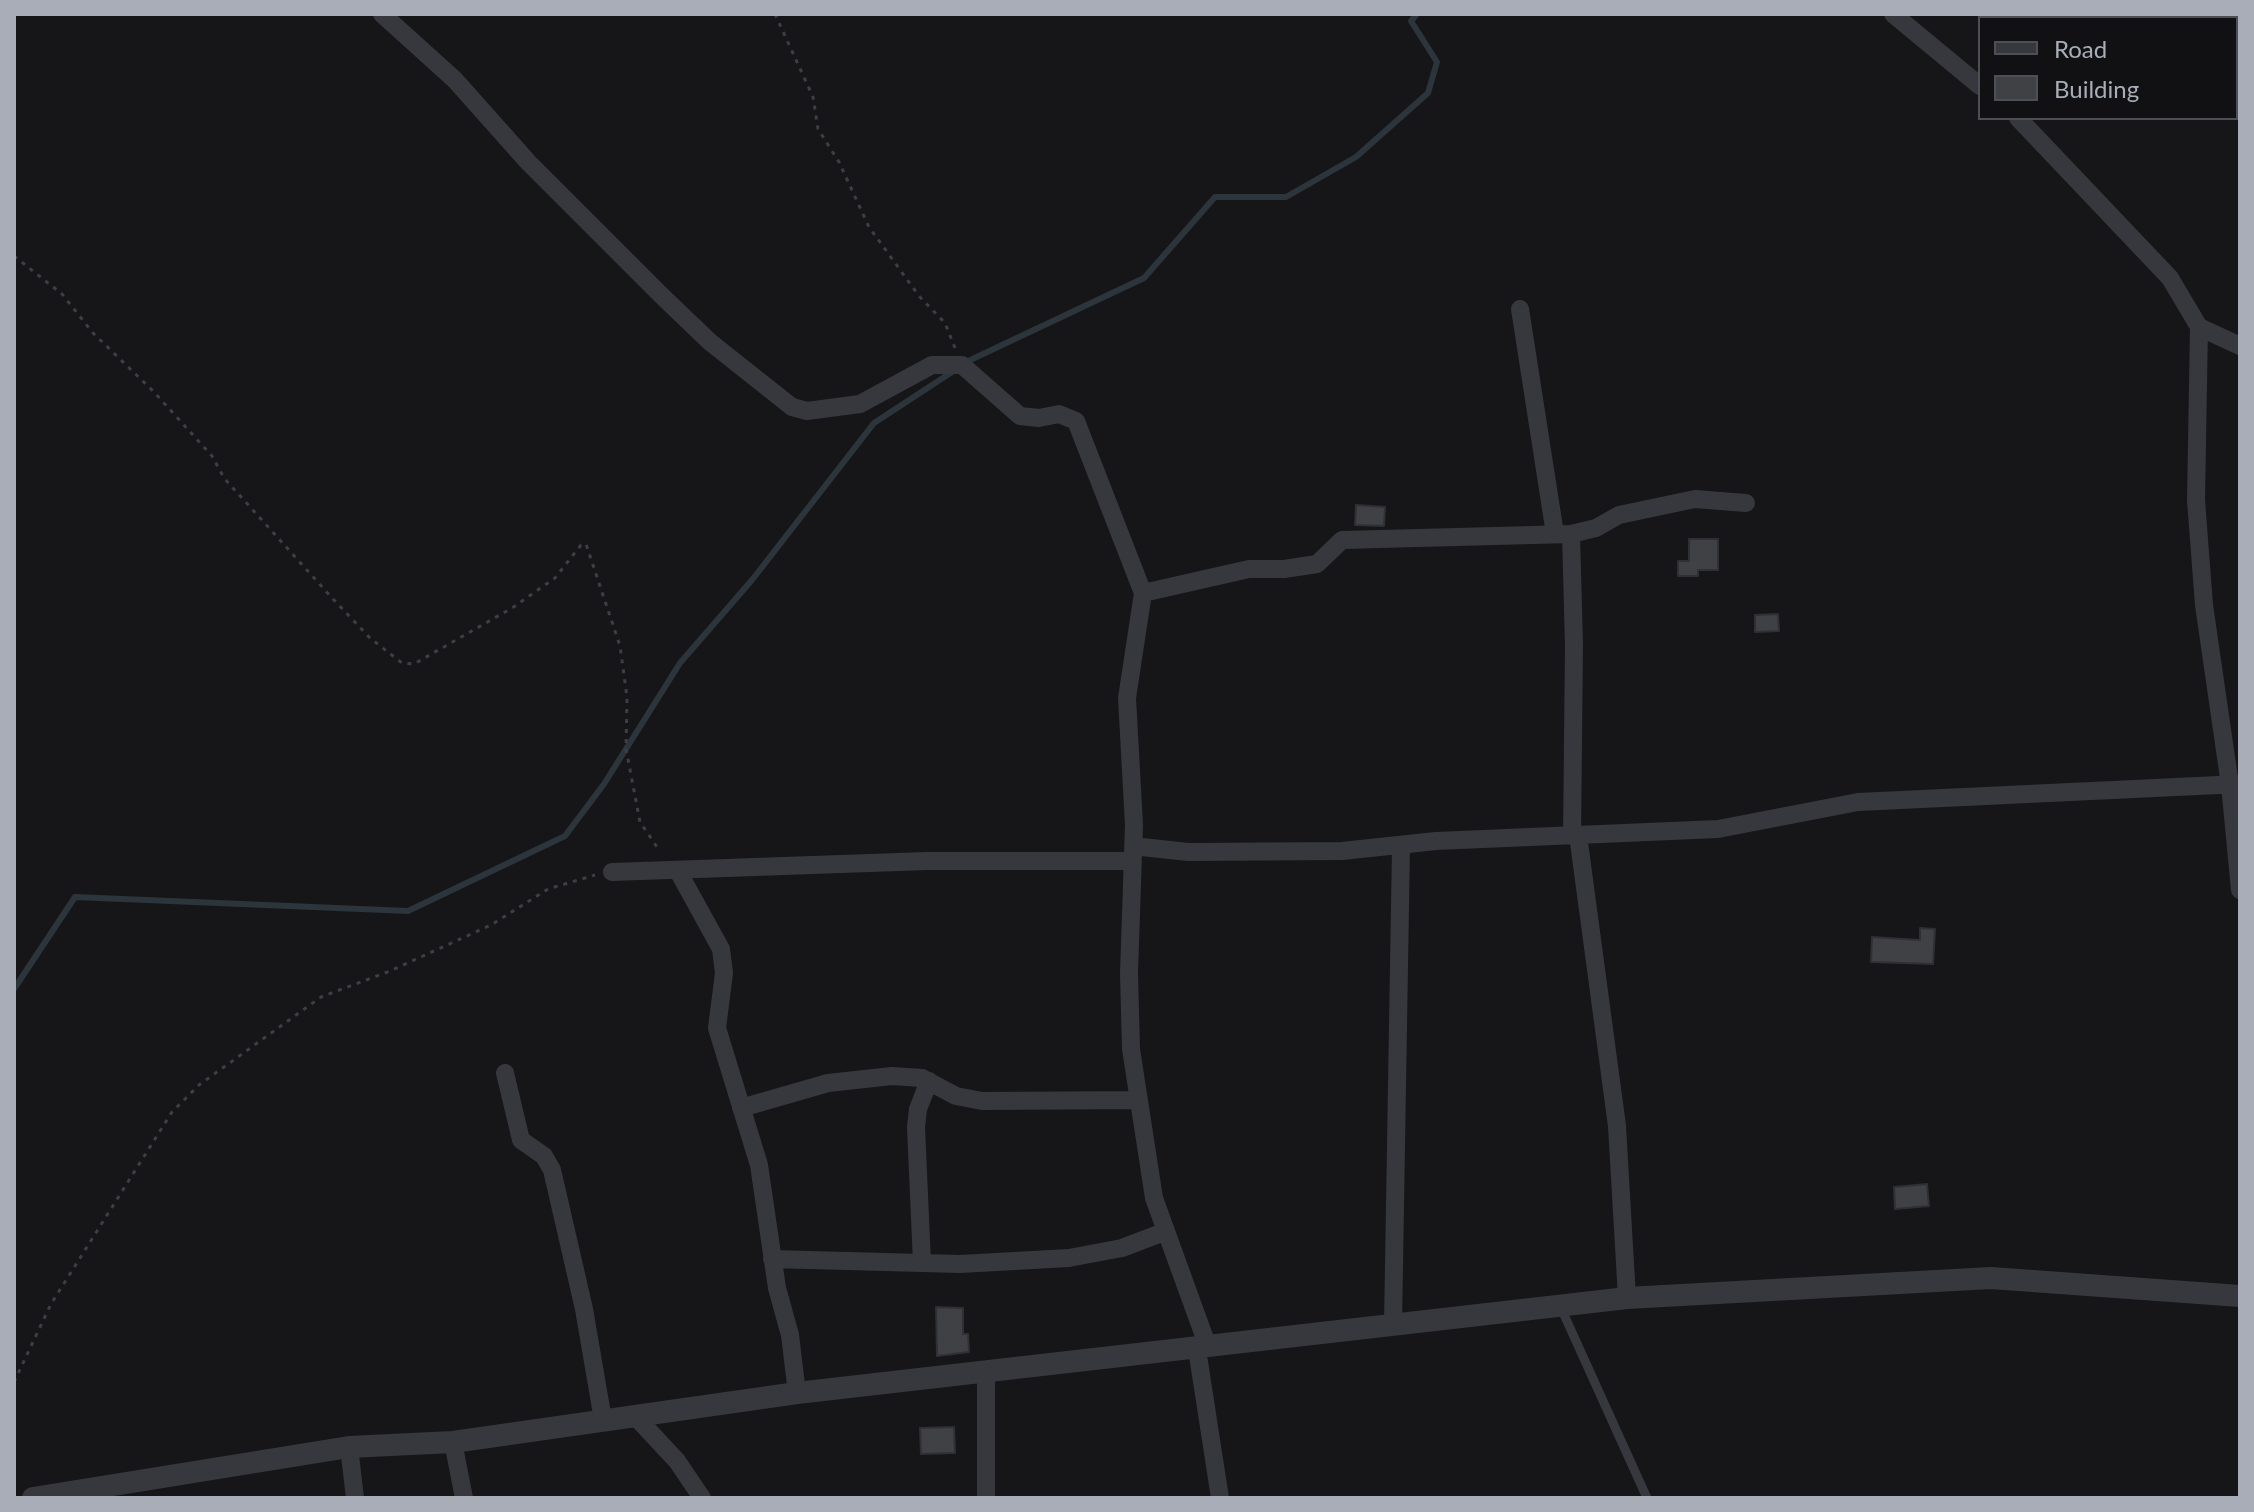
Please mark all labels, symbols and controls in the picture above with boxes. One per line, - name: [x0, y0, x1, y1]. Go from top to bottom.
- legend: [1978, 16, 2238, 120]
- text: Road: [2054, 34, 2107, 63]
- text: Building: [2054, 74, 2139, 103]

